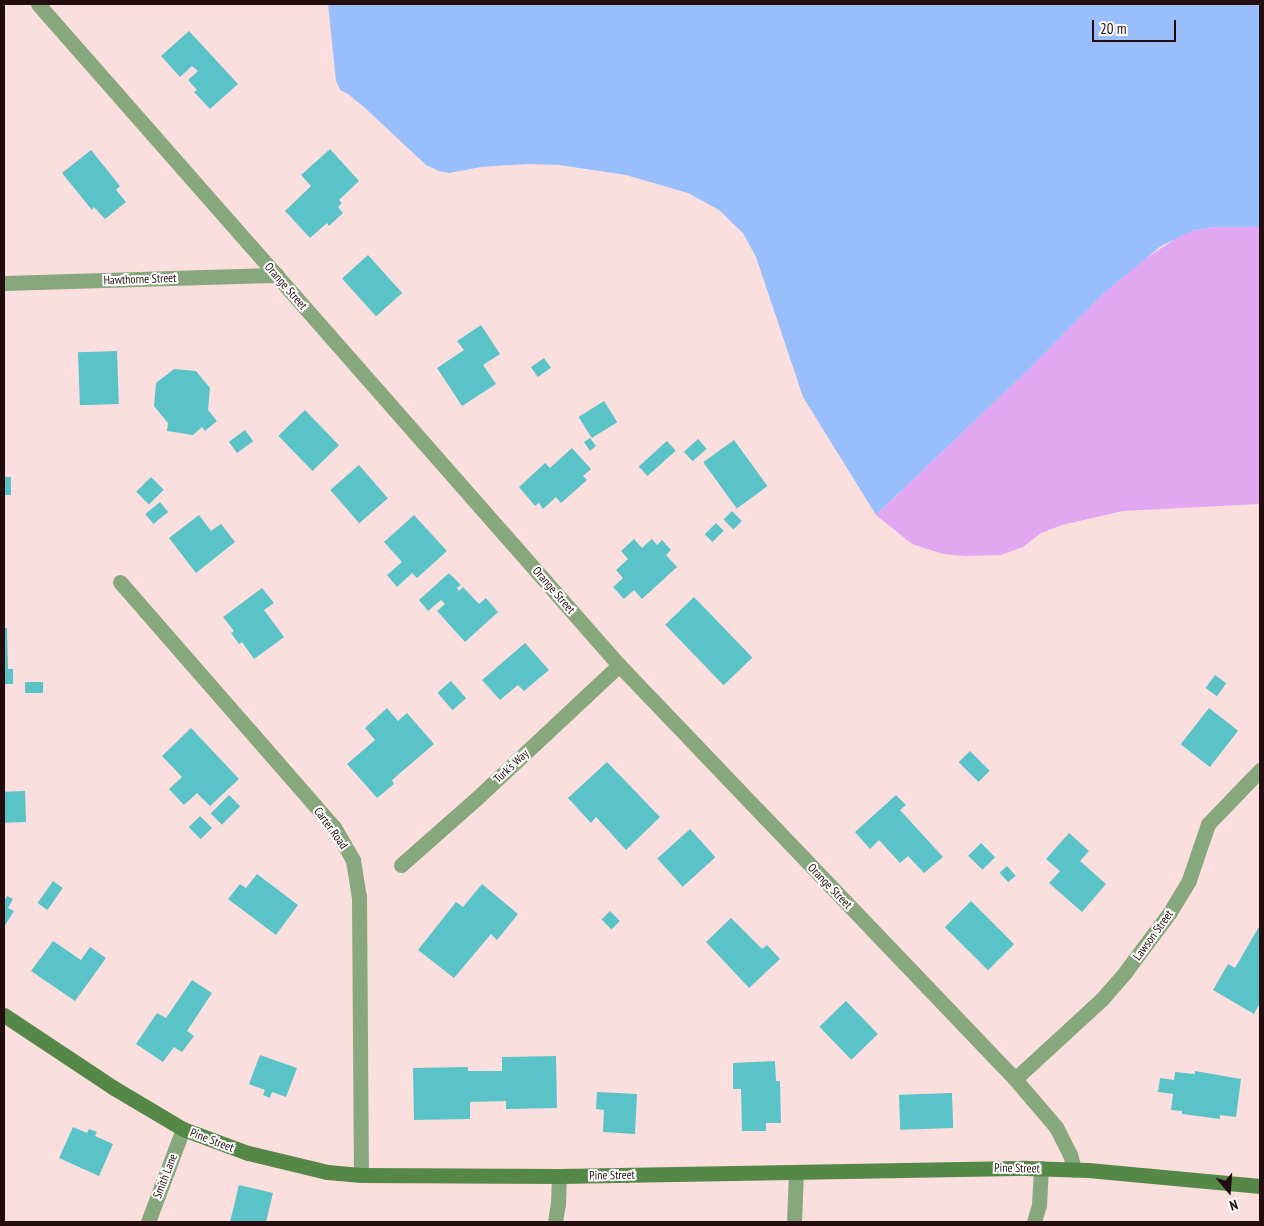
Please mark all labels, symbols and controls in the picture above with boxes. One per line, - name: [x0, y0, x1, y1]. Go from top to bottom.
- scale bar: [1094, 10, 1178, 42]
- text: 20 m: [1100, 19, 1126, 38]
- street label: Orange Street: [262, 260, 310, 312]
- street label: Hawthorne Street: [103, 271, 177, 287]
- street label: Orange Street: [530, 564, 578, 616]
- street label: Turk's Way: [491, 746, 531, 786]
- street label: Carter Road: [311, 804, 351, 852]
- street label: Orange Street: [805, 860, 855, 912]
- street label: Lawson Street: [1130, 907, 1176, 963]
- street label: Pine Street: [188, 1125, 236, 1155]
- street label: Smith Lane: [150, 1152, 180, 1200]
- street label: Pine Street: [994, 1160, 1040, 1176]
- north arrow: [1204, 1166, 1254, 1216]
- street label: Pine Street: [589, 1167, 635, 1183]
- text: N: [1227, 1196, 1240, 1215]

